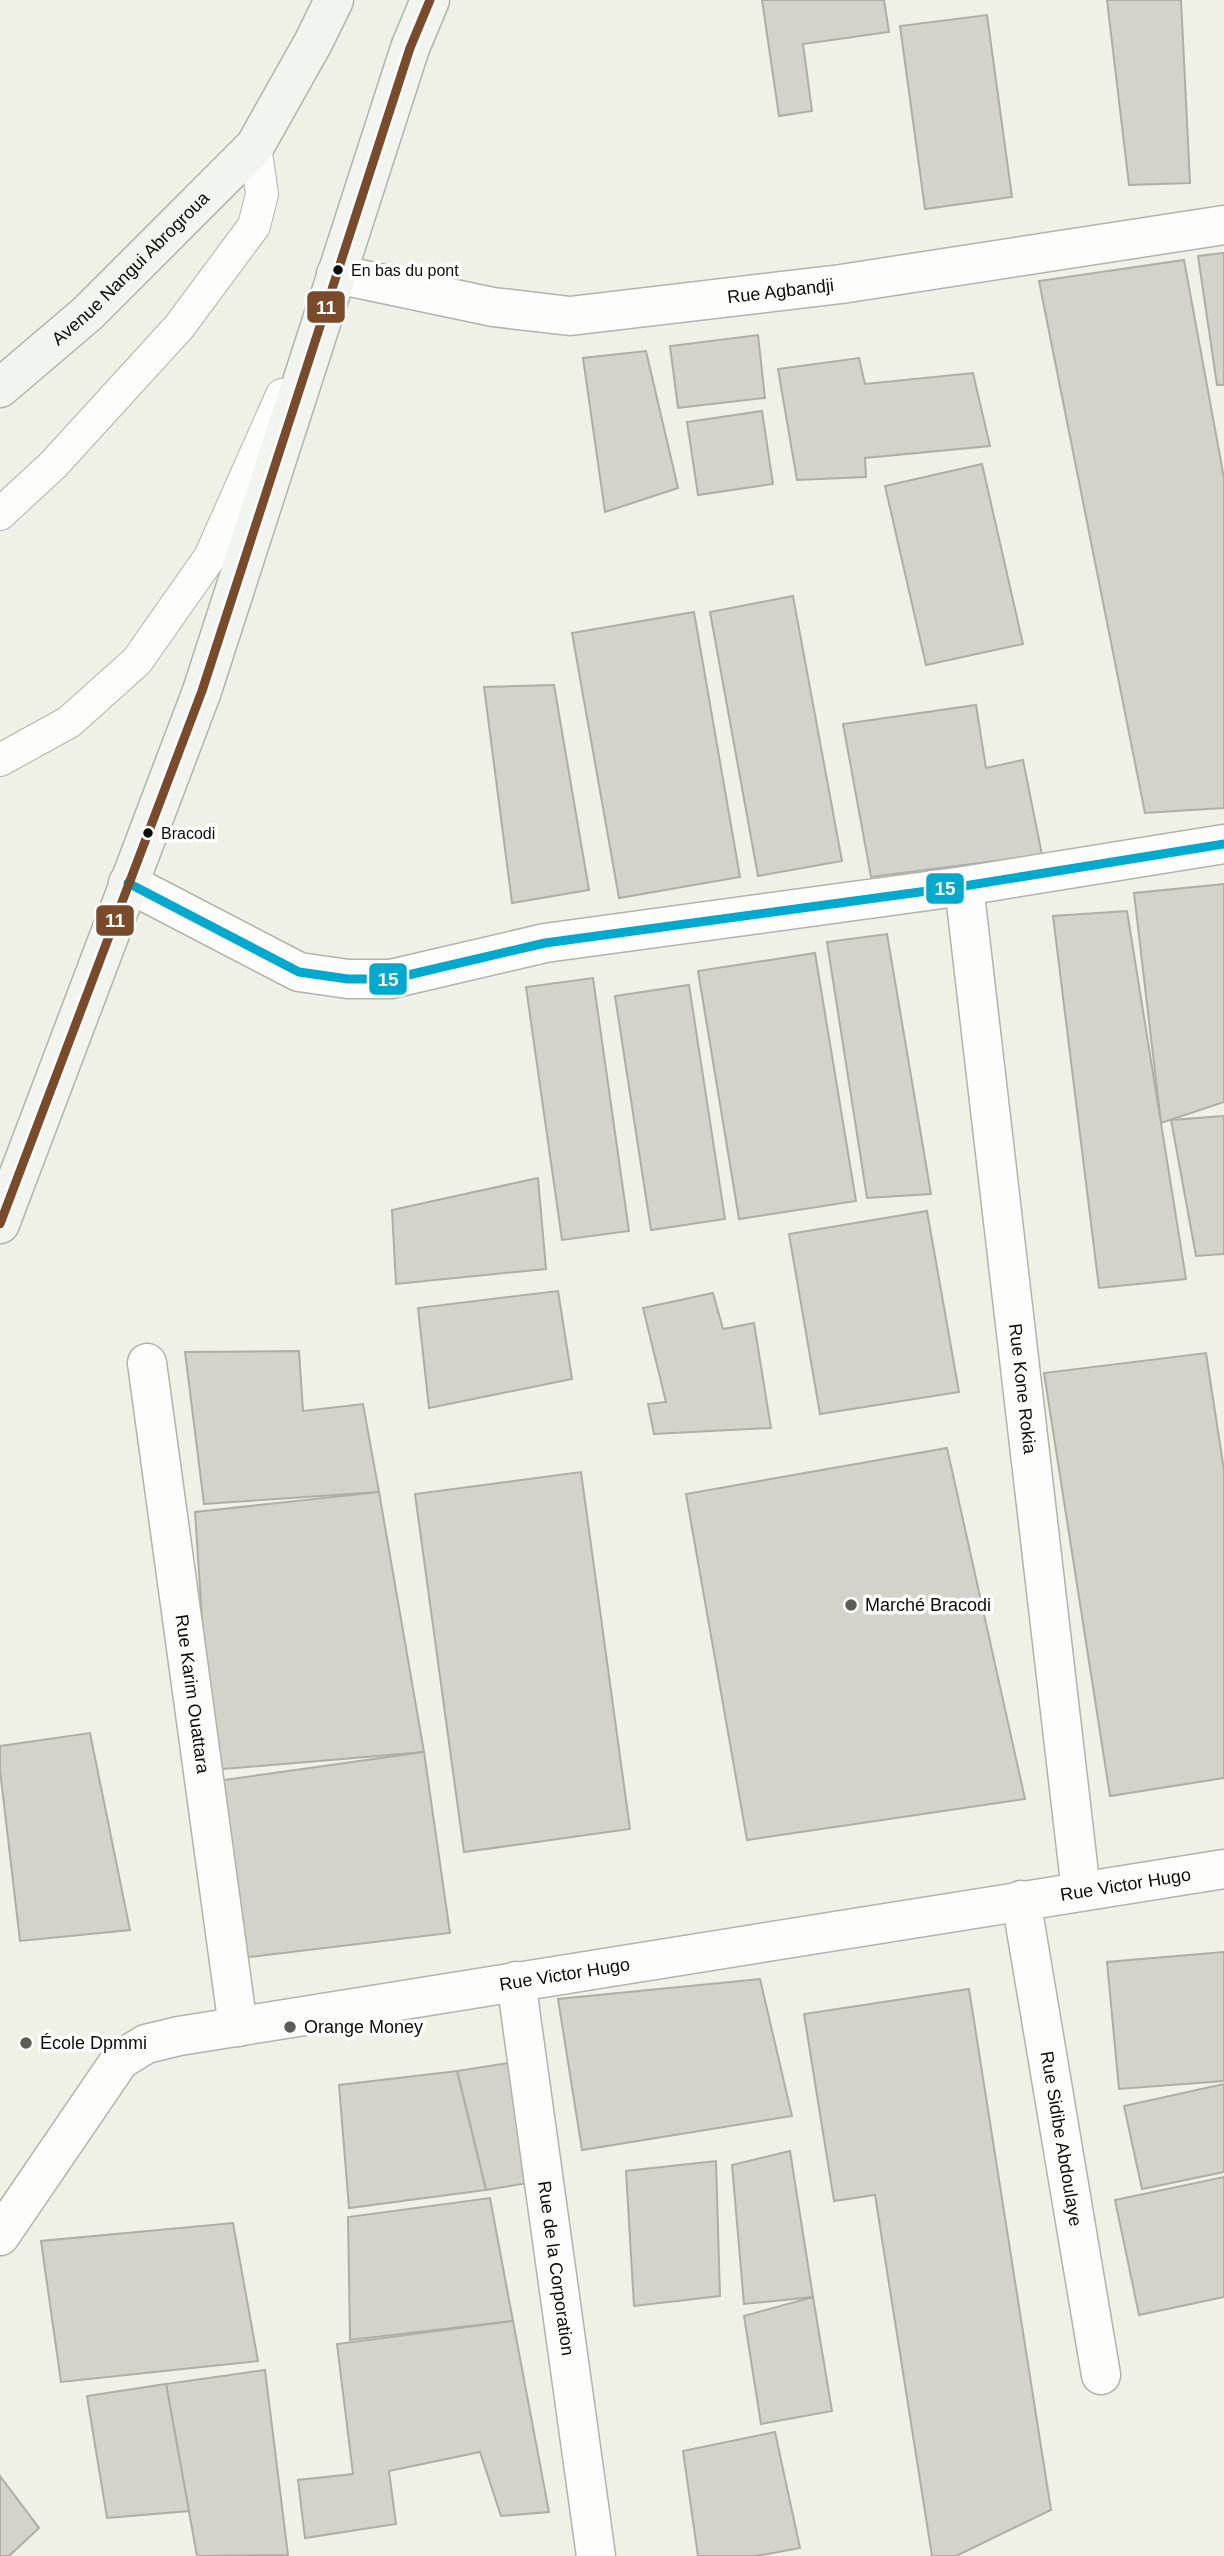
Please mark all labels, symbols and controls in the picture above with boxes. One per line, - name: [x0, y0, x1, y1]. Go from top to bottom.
- street label: Avenue Nangui Abrogroua: [48, 187, 214, 349]
- place label: En bas du pont: [351, 262, 459, 279]
- marker: En bas du pont: [331, 263, 345, 277]
- street label: Rue Agbandji: [726, 275, 835, 307]
- line badge: 11: [306, 290, 346, 324]
- text: 11: [316, 297, 336, 318]
- place label: Bracodi: [161, 825, 215, 842]
- marker: Bracodi: [141, 826, 155, 840]
- line badge: 15: [925, 872, 965, 905]
- text: 15: [934, 878, 956, 899]
- line badge: 11: [95, 904, 135, 937]
- text: 11: [105, 910, 125, 931]
- line badge: 15: [368, 962, 408, 996]
- text: 15: [377, 969, 399, 990]
- street label: Rue Kone Rokia: [1005, 1322, 1040, 1456]
- place label: Marché Bracodi: [865, 1595, 991, 1615]
- marker: Marché Bracodi: [843, 1597, 859, 1613]
- street label: Rue Karim Ouattara: [172, 1613, 213, 1776]
- street label: Rue Victor Hugo: [1059, 1864, 1192, 1905]
- street label: Rue Victor Hugo: [498, 1954, 631, 1995]
- place label: Orange Money: [304, 2017, 423, 2037]
- marker: Orange Money: [282, 2019, 298, 2035]
- place label: École Dpmmi: [40, 2033, 147, 2053]
- marker: École Dpmmi: [18, 2035, 34, 2051]
- street label: Rue Sidibe Abdoulaye: [1037, 2050, 1086, 2228]
- street label: Rue de la Corporation: [534, 2180, 578, 2357]

